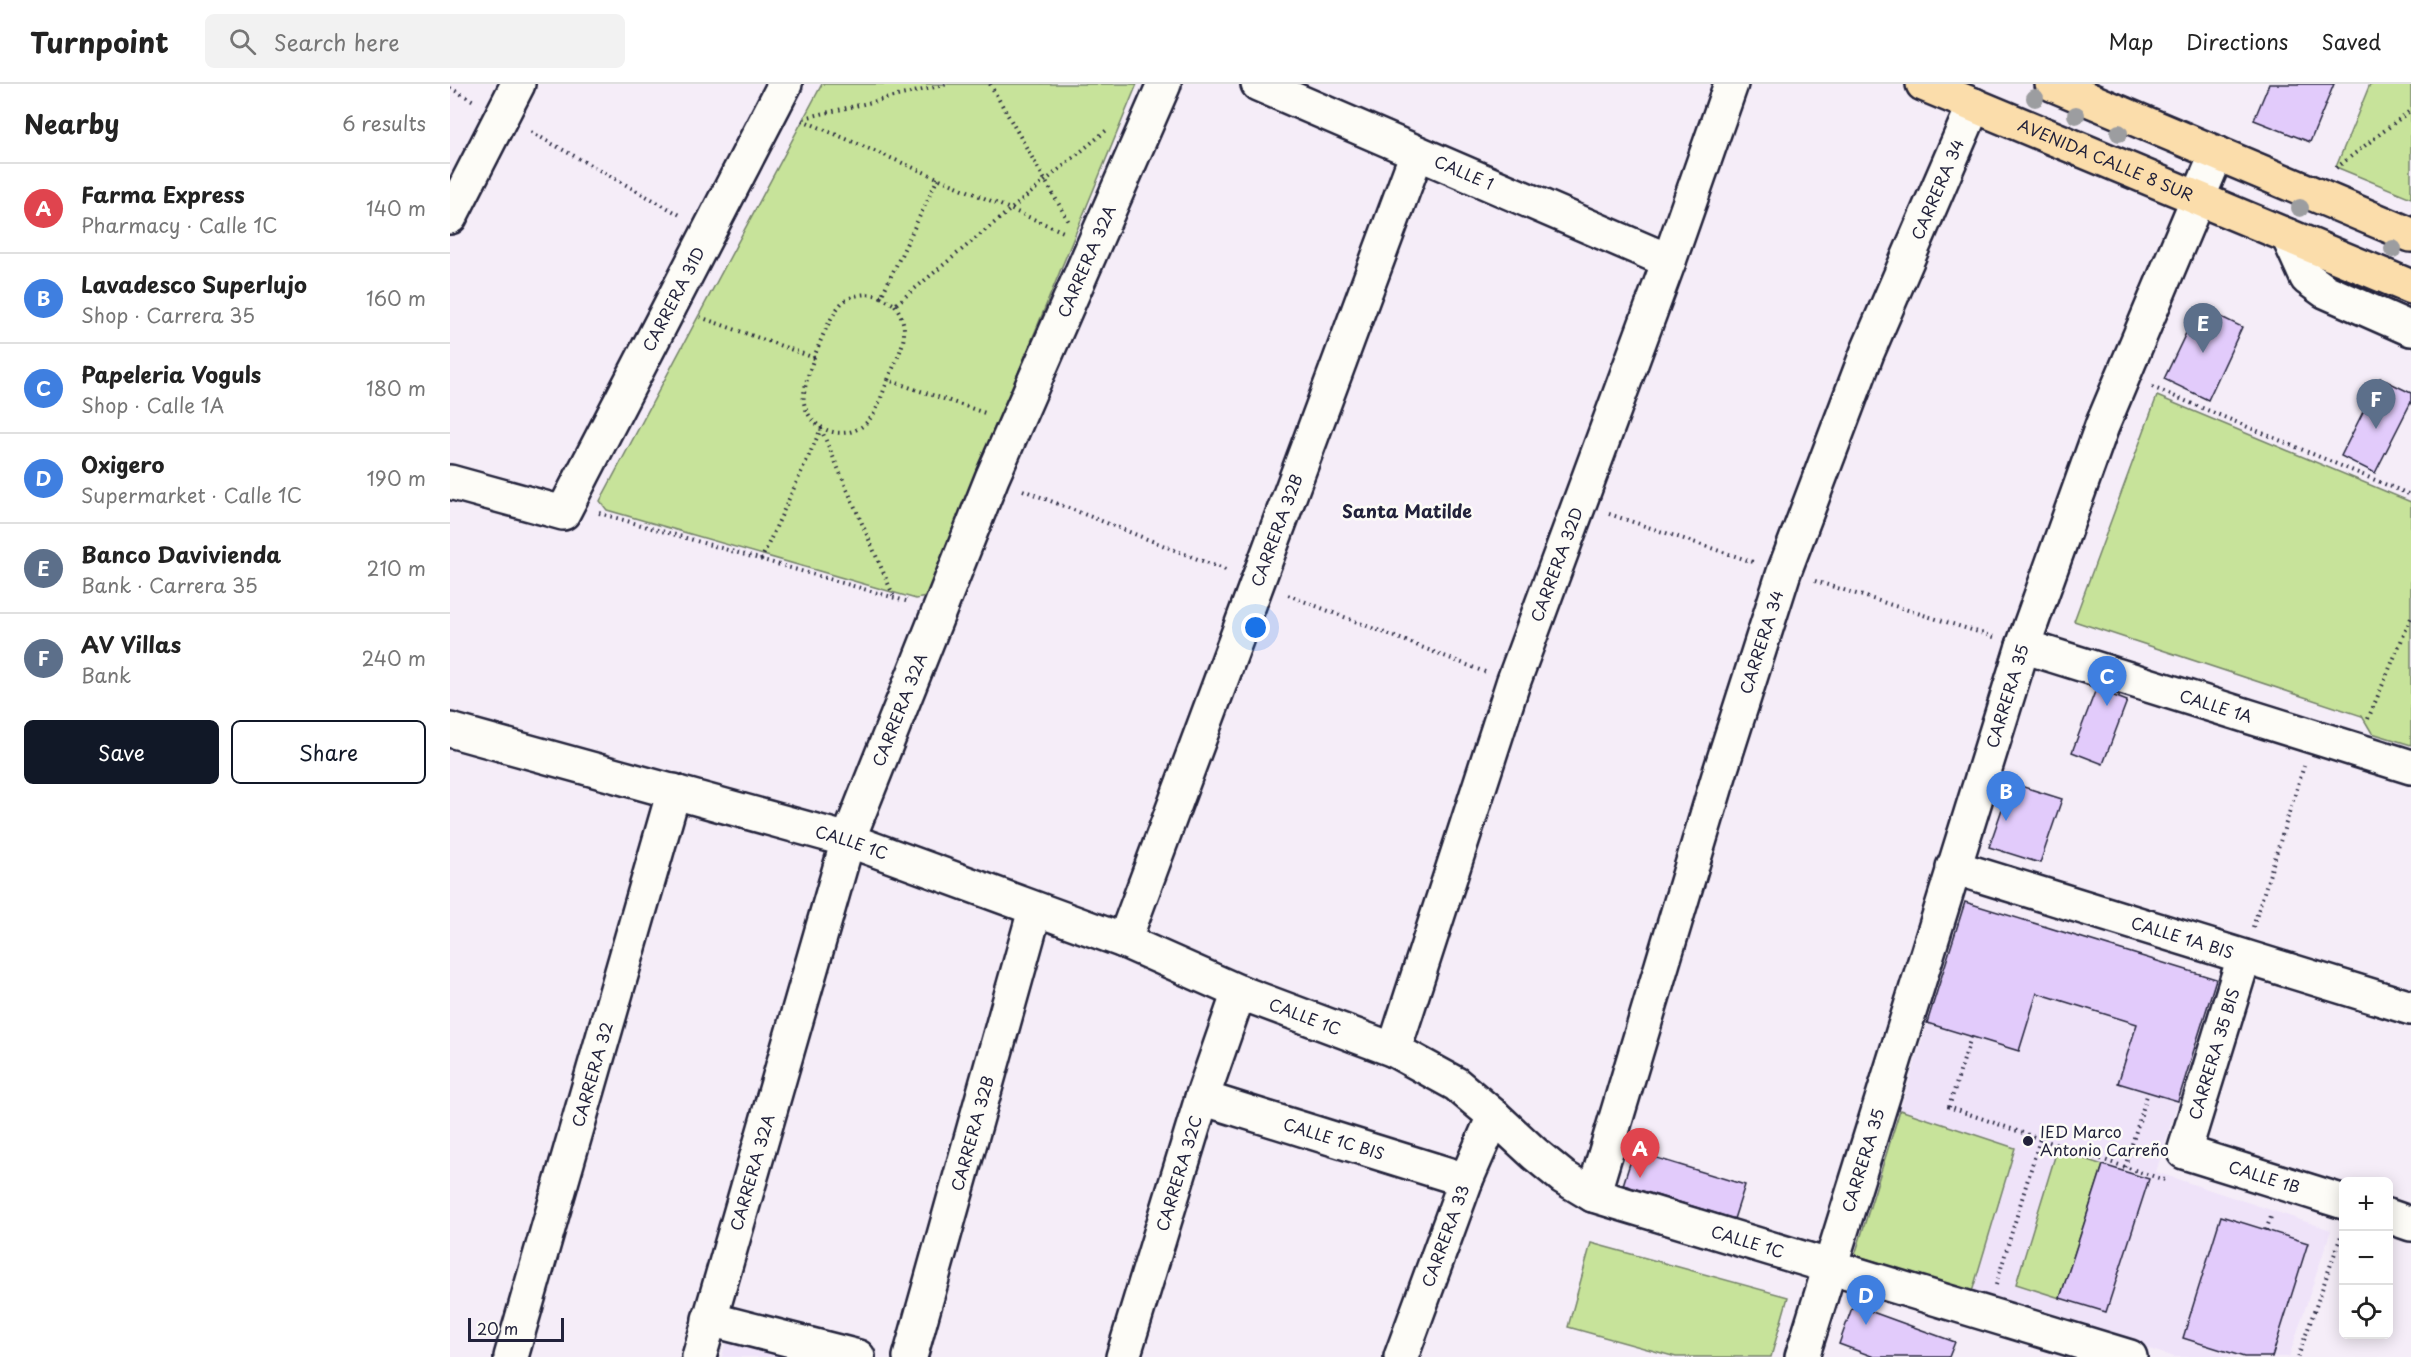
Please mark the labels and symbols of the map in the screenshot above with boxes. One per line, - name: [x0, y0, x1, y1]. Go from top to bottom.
- street label: AVENIDA CALLE 8 SUR: [2015, 112, 2198, 206]
- street label: CARRERA 34: [1904, 135, 1969, 243]
- street label: CALLE 1: [1431, 148, 1498, 195]
- street label: CARRERA 32A: [1051, 201, 1121, 321]
- street label: CARRERA 31D: [636, 242, 710, 355]
- pin: E: [2184, 304, 2222, 353]
- pin: F: [2356, 380, 2396, 429]
- street label: CARRERA 32B: [1244, 470, 1308, 590]
- district label: Santa Matilde: [1342, 497, 1472, 524]
- street label: CARRERA 32D: [1524, 504, 1588, 625]
- street label: CARRERA 34: [1733, 587, 1788, 697]
- your location: [1241, 613, 1270, 642]
- street label: CARRERA 35: [1979, 641, 2034, 751]
- street label: CARRERA 32A: [865, 649, 932, 770]
- pin: C: [2088, 656, 2126, 706]
- street label: CALLE 1A: [2177, 683, 2256, 728]
- pin: B: [1986, 772, 2026, 821]
- street label: CALLE 1C: [813, 819, 892, 865]
- street label: CALLE 1A BIS: [2128, 910, 2237, 964]
- street label: CARRERA 35 BIS: [2182, 985, 2244, 1122]
- street label: CALLE 1C: [1266, 991, 1345, 1040]
- street label: CARRERA 32: [565, 1019, 618, 1130]
- street label: CARRERA 32B: [944, 1073, 999, 1194]
- street label: CARRERA 35: [1835, 1105, 1890, 1215]
- street label: CARRERA 32A: [723, 1111, 779, 1233]
- street label: CALLE 1C BIS: [1280, 1111, 1388, 1165]
- street label: CARRERA 32C: [1149, 1112, 1207, 1234]
- place label: IED Marco Antonio Carreño: [2040, 1119, 2169, 1161]
- pin: A: [1620, 1128, 1660, 1178]
- marker: IED Marco Antonio Carreño: [2021, 1134, 2035, 1148]
- street label: CALLE 1B: [2226, 1154, 2303, 1199]
- street label: CARRERA 33: [1415, 1181, 1474, 1290]
- street label: CALLE 1C: [1708, 1218, 1787, 1263]
- pin: D: [1846, 1276, 1886, 1325]
- scale bar: [468, 1315, 564, 1342]

